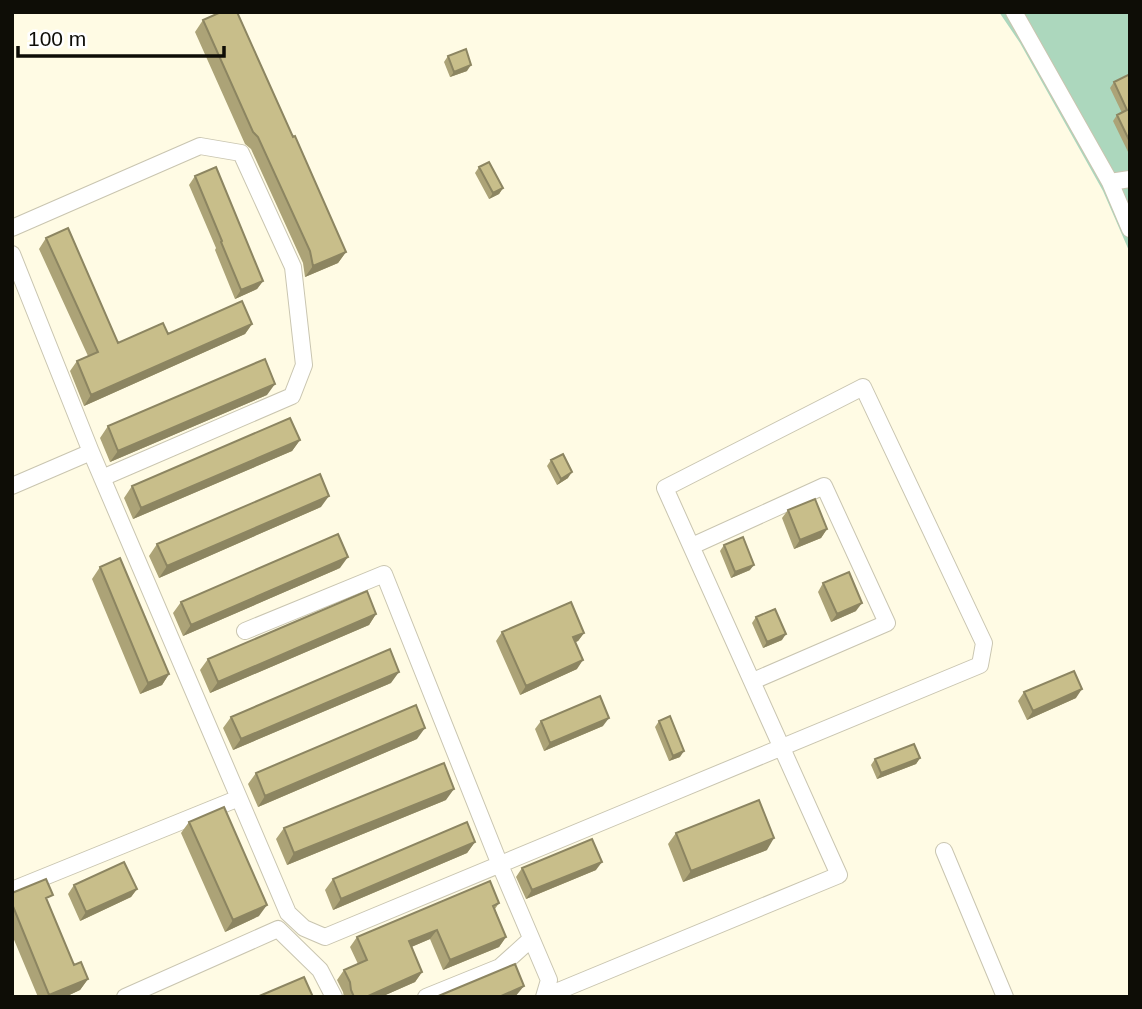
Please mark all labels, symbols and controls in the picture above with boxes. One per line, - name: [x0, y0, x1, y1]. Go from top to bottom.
- scale bar: [18, 14, 224, 58]
- text: 100 m: [28, 27, 86, 50]

